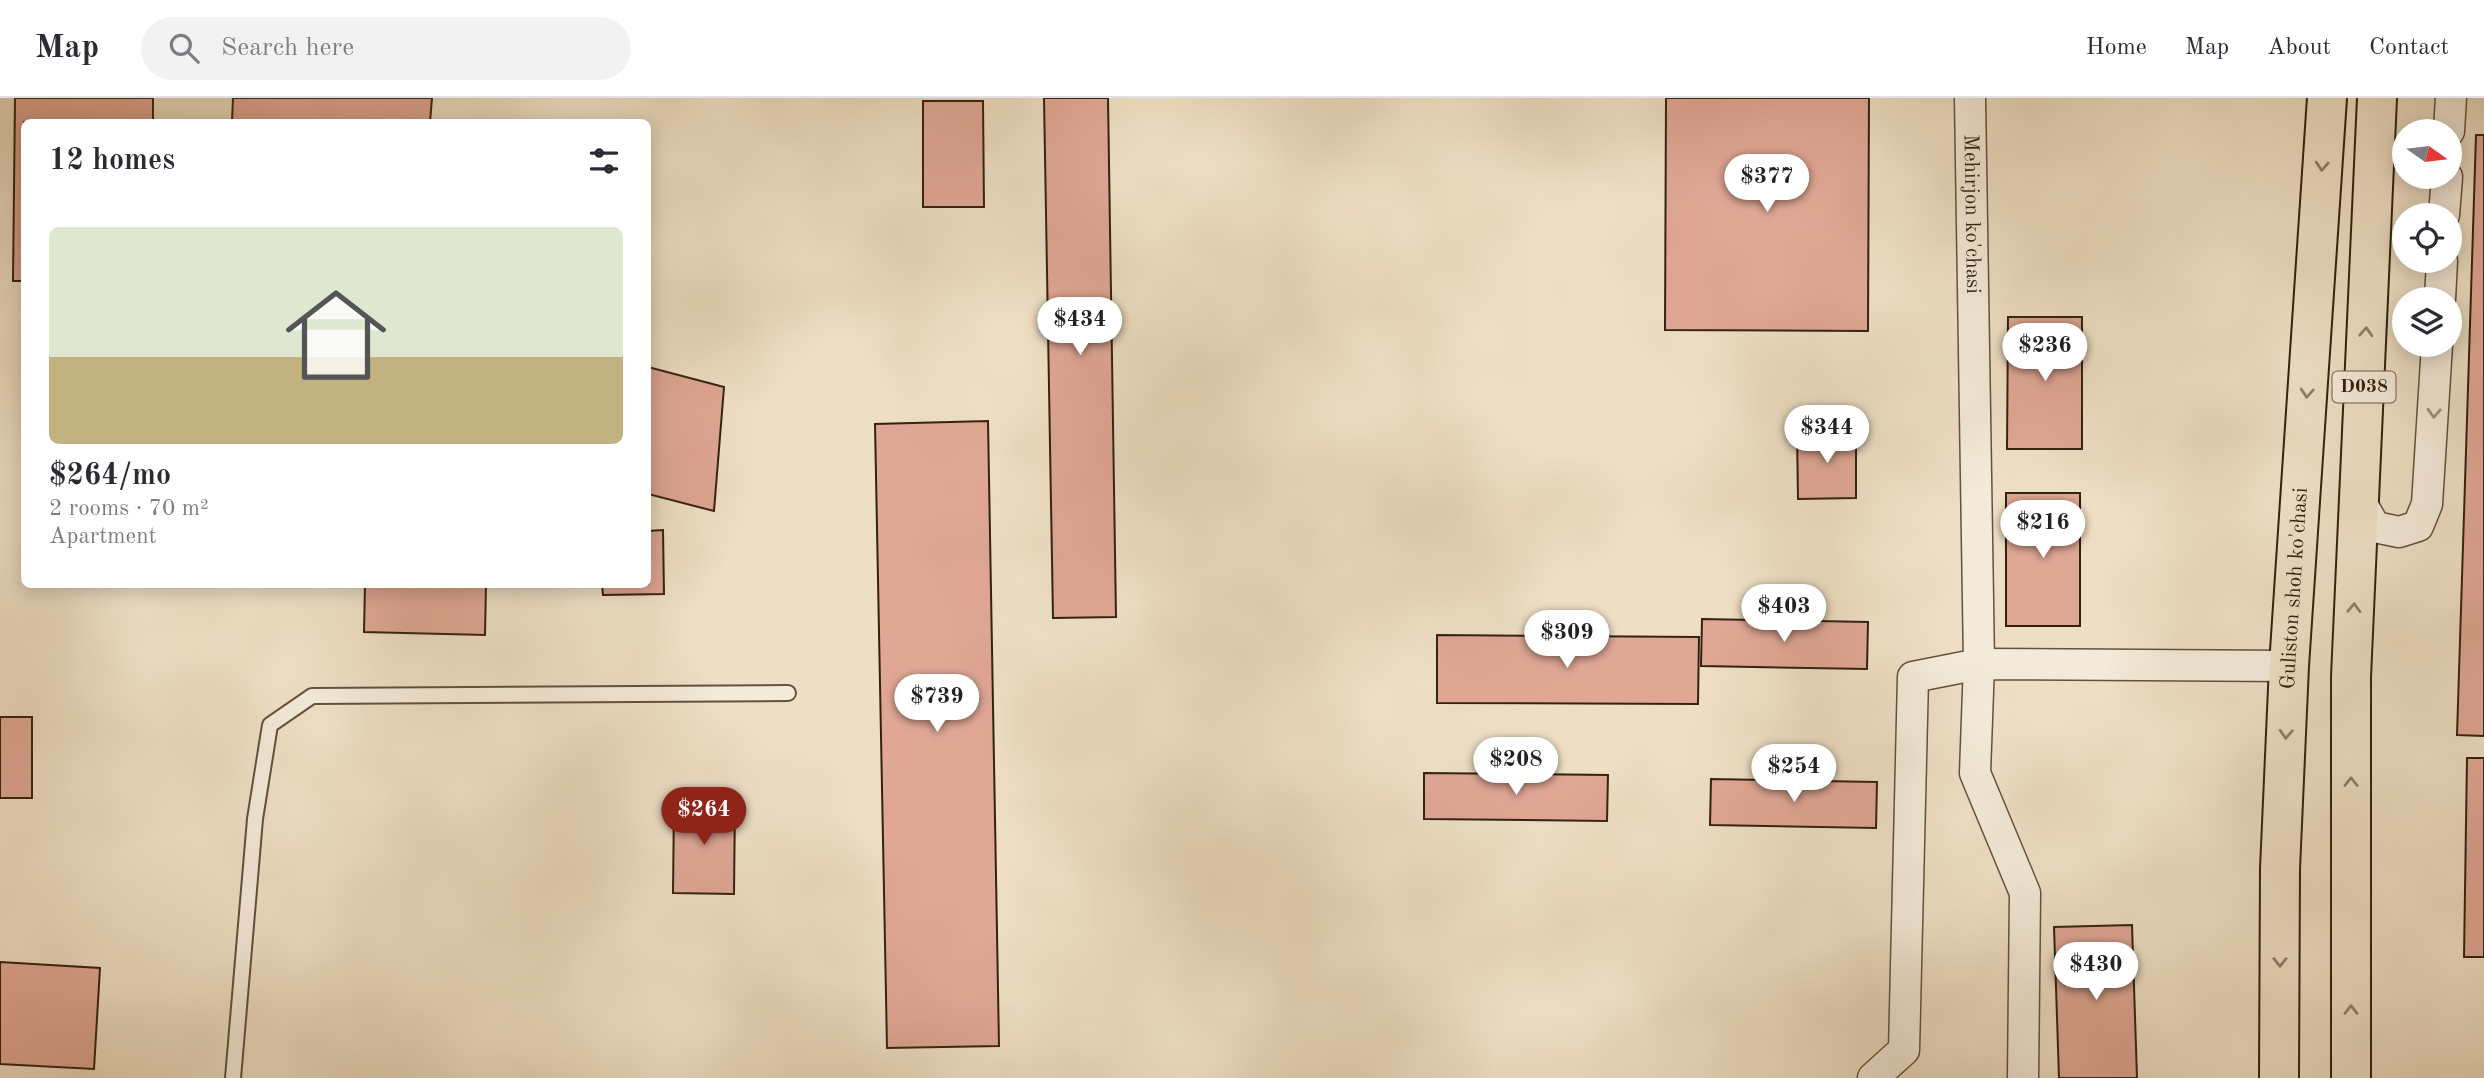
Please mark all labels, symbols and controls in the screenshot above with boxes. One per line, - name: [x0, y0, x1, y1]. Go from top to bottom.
- search box: [141, 17, 631, 80]
- icon: search: [165, 29, 203, 67]
- text: Map: [35, 32, 99, 65]
- text: Search here: [221, 35, 354, 61]
- text: Home: [2086, 36, 2147, 60]
- text: Map: [2185, 36, 2229, 60]
- text: About: [2267, 36, 2331, 60]
- text: Contact: [2369, 36, 2449, 60]
- north arrow: [2392, 119, 2462, 189]
- map controls: [2392, 119, 2462, 357]
- street label: Mehirjon ko'chasi: [1960, 134, 1984, 294]
- icon: filters: [585, 142, 623, 180]
- text: 12 homes: [49, 146, 175, 176]
- pin: $377: [1726, 155, 1808, 214]
- one-way arrow: [2315, 161, 2330, 172]
- text: $377: [1740, 165, 1794, 188]
- button: locate: [2392, 203, 2462, 273]
- icon: home: [273, 272, 399, 398]
- button: layers: [2392, 287, 2462, 357]
- pin: $434: [1039, 298, 1121, 357]
- text: $434: [1053, 308, 1107, 331]
- pin: $236: [2004, 324, 2086, 383]
- one-way arrow: [2359, 326, 2374, 337]
- text: $236: [2018, 334, 2072, 357]
- road number: D038: [2332, 372, 2396, 402]
- one-way arrow: [2300, 388, 2315, 399]
- pin: $344: [1786, 406, 1868, 465]
- one-way arrow: [2426, 408, 2441, 419]
- text: $344: [1800, 416, 1854, 439]
- text: $264/mo: [49, 461, 171, 491]
- street label: Guliston shoh ko'chasi: [2277, 487, 2311, 690]
- text: 2 rooms · 70 m²: [49, 497, 209, 520]
- pin: $216: [2002, 500, 2084, 560]
- text: $216: [2016, 511, 2070, 534]
- text: Apartment: [49, 525, 157, 548]
- pin: $403: [1743, 584, 1825, 644]
- text: $403: [1757, 595, 1811, 618]
- one-way arrow: [2347, 603, 2362, 614]
- pin: $309: [1526, 610, 1608, 670]
- text: $309: [1540, 621, 1594, 644]
- pin: $739: [896, 674, 978, 734]
- text: $739: [910, 685, 964, 708]
- one-way arrow: [2279, 729, 2294, 740]
- pin: $208: [1475, 738, 1557, 797]
- pin: $254: [1753, 744, 1835, 804]
- text: $208: [1489, 748, 1543, 771]
- text: $254: [1767, 755, 1821, 778]
- one-way arrow: [2343, 777, 2359, 787]
- pin: $264: [663, 788, 745, 847]
- text: $264: [677, 798, 731, 821]
- pin: $430: [2055, 942, 2137, 1002]
- text: $430: [2069, 953, 2123, 976]
- one-way arrow: [2272, 957, 2288, 968]
- one-way arrow: [2343, 1004, 2359, 1015]

